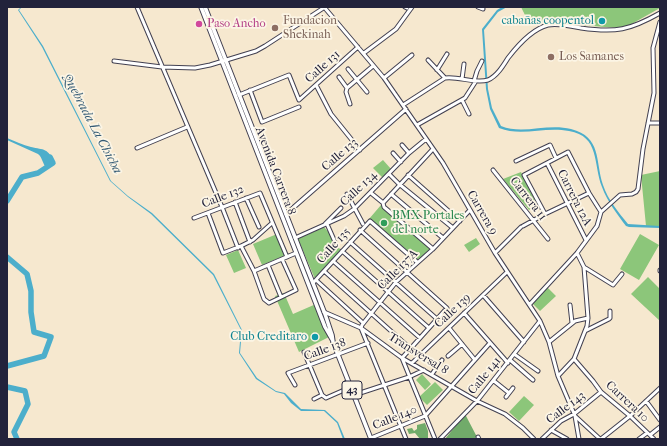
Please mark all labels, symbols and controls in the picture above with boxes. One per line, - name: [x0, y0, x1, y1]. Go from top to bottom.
- place label: Fundacion Shekinah: [283, 14, 337, 42]
- place label: cabañas coopentol: [501, 14, 594, 28]
- marker: cabañas coopentol: [597, 16, 607, 26]
- place label: Paso Ancho: [207, 17, 265, 31]
- marker: Paso Ancho: [194, 19, 204, 29]
- marker: Fundacion Shekinah: [270, 23, 280, 33]
- street label: Calle 131: [303, 48, 343, 86]
- place label: Los Samanes: [559, 50, 624, 64]
- marker: Los Samanes: [546, 52, 556, 62]
- water label: Quebrada La Chicha: [59, 71, 125, 177]
- street label: Avenida Carrera 8: [252, 125, 298, 217]
- street label: Calle 133: [319, 136, 361, 174]
- street label: Carrera 12A: [554, 167, 594, 229]
- street label: Calle 134: [338, 168, 380, 210]
- street label: Carrera 11: [506, 174, 550, 224]
- street label: Calle 132: [200, 182, 246, 212]
- street label: Carrera 9: [463, 188, 501, 238]
- place label: BMX Portales del norte: [392, 209, 464, 237]
- marker: BMX Portales del norte: [379, 218, 389, 228]
- street label: Calle 135: [314, 225, 354, 267]
- street label: Calle 137A: [375, 247, 421, 293]
- street label: Calle 139: [432, 291, 474, 331]
- place label: Club Creditaro: [230, 330, 307, 344]
- street label: Transversal 8: [385, 330, 451, 378]
- marker: Club Creditaro: [310, 332, 320, 342]
- street label: Calle 138: [302, 336, 348, 364]
- street label: Calle 141: [465, 354, 505, 398]
- street label: Carrera 10: [602, 378, 652, 426]
- road number: 43: [342, 381, 362, 399]
- street label: Calle 143: [544, 389, 588, 427]
- street label: Calle 140: [371, 403, 419, 433]

